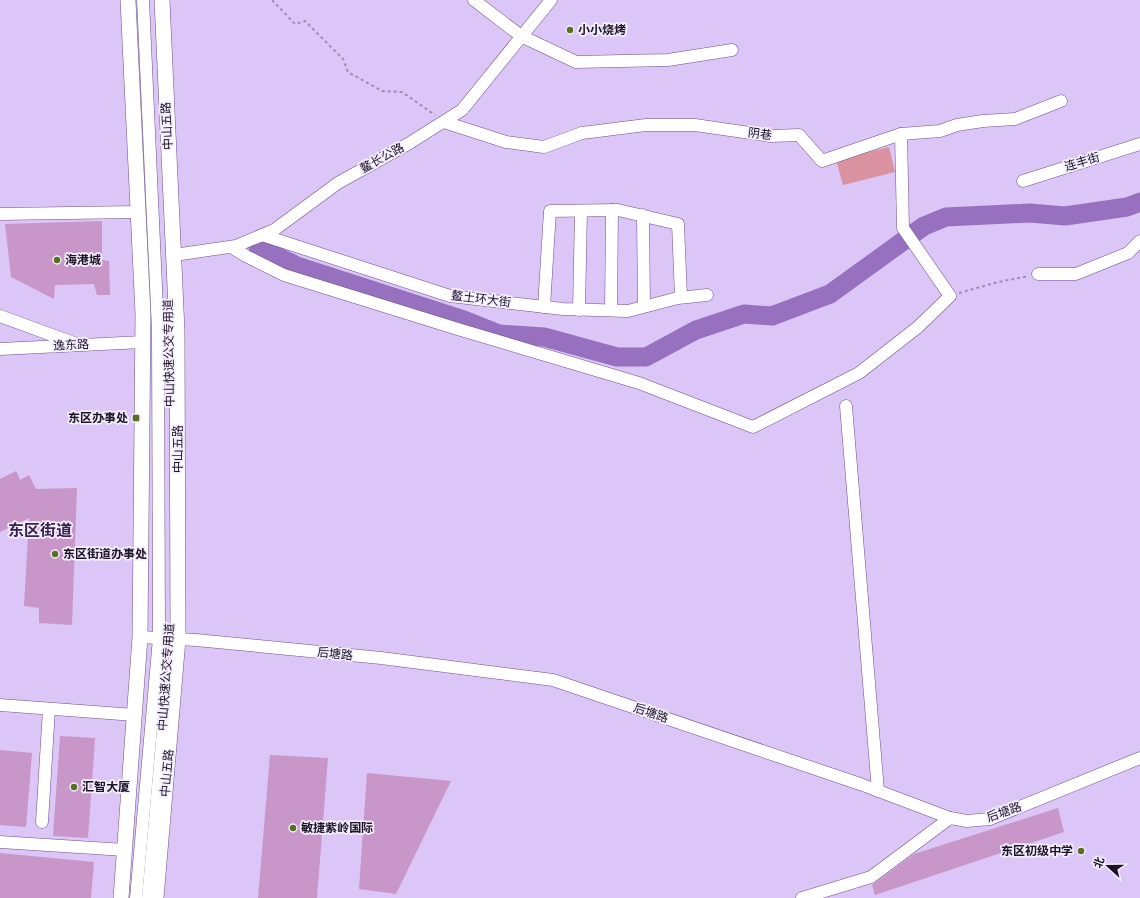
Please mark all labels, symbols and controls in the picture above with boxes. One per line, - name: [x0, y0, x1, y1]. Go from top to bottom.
- place label: 小小烧烤: [578, 23, 626, 37]
- marker: 小小烧烤: [565, 25, 575, 35]
- street label: 中山五路: [159, 102, 175, 150]
- street label: 阴巷: [747, 126, 773, 142]
- street label: 鳌长公路: [358, 140, 406, 176]
- street label: 连丰街: [1063, 150, 1101, 174]
- place label: 海港城: [65, 253, 101, 267]
- marker: 海港城: [52, 255, 62, 265]
- street label: 鳌土环大街: [450, 288, 512, 310]
- street label: 中山快速公交专用道: [161, 299, 177, 407]
- street label: 逸东路: [53, 337, 89, 353]
- place label: 东区办事处: [68, 411, 128, 425]
- marker: 东区办事处: [131, 413, 141, 423]
- street label: 中山五路: [171, 425, 185, 473]
- district label: 东区街道: [8, 522, 72, 539]
- place label: 东区街道办事处: [63, 547, 147, 561]
- marker: 东区街道办事处: [50, 549, 60, 559]
- street label: 中山快速公交专用道: [155, 623, 177, 731]
- street label: 后塘路: [316, 645, 354, 663]
- street label: 后塘路: [632, 701, 670, 725]
- street label: 中山五路: [158, 748, 176, 798]
- place label: 汇智大厦: [82, 780, 130, 794]
- marker: 汇智大厦: [69, 782, 79, 792]
- street label: 后塘路: [985, 800, 1023, 824]
- place label: 敏捷紫岭国际: [301, 821, 373, 835]
- marker: 敏捷紫岭国际: [288, 823, 298, 833]
- place label: 东区初级中学: [1001, 844, 1073, 858]
- marker: 东区初级中学: [1076, 846, 1086, 856]
- north arrow: [1088, 846, 1128, 886]
- text: 北: [1091, 855, 1106, 870]

